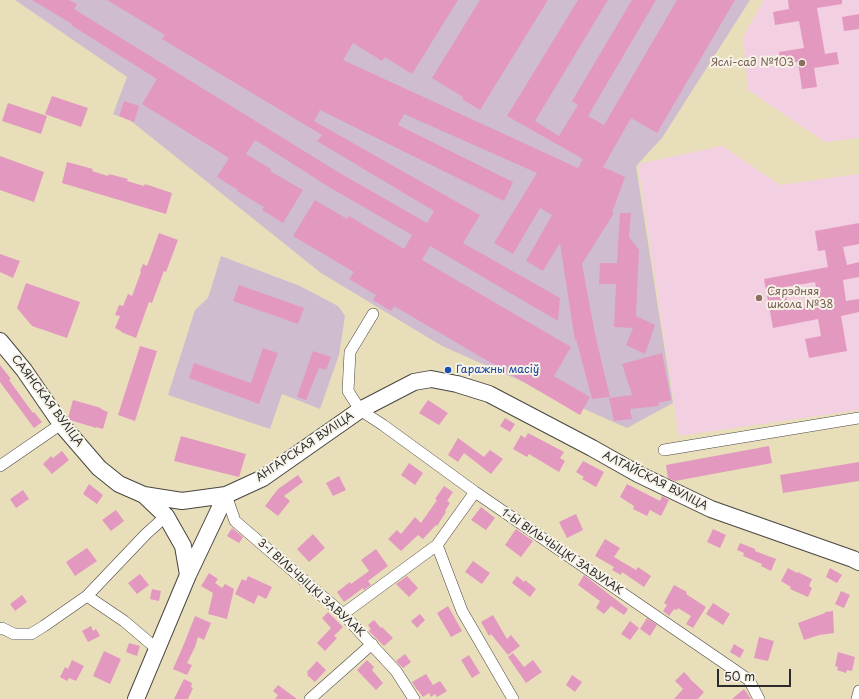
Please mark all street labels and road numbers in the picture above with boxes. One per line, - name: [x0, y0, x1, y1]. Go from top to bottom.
- street label: САЯНСКАЯ ВУЛІЦА: [8, 353, 86, 449]
- street label: АНГАРСКАЯ ВУЛІЦА: [254, 409, 356, 485]
- street label: АЛТАЙСКАЯ ВУЛІЦА: [600, 449, 710, 513]
- street label: 1-Ы ВІЛЬЧЫЦКІ ЗАВУЛАК: [499, 506, 625, 598]
- street label: 3-І ВІЛЬЧЫЦКІ ЗАВУЛАК: [255, 536, 367, 640]

